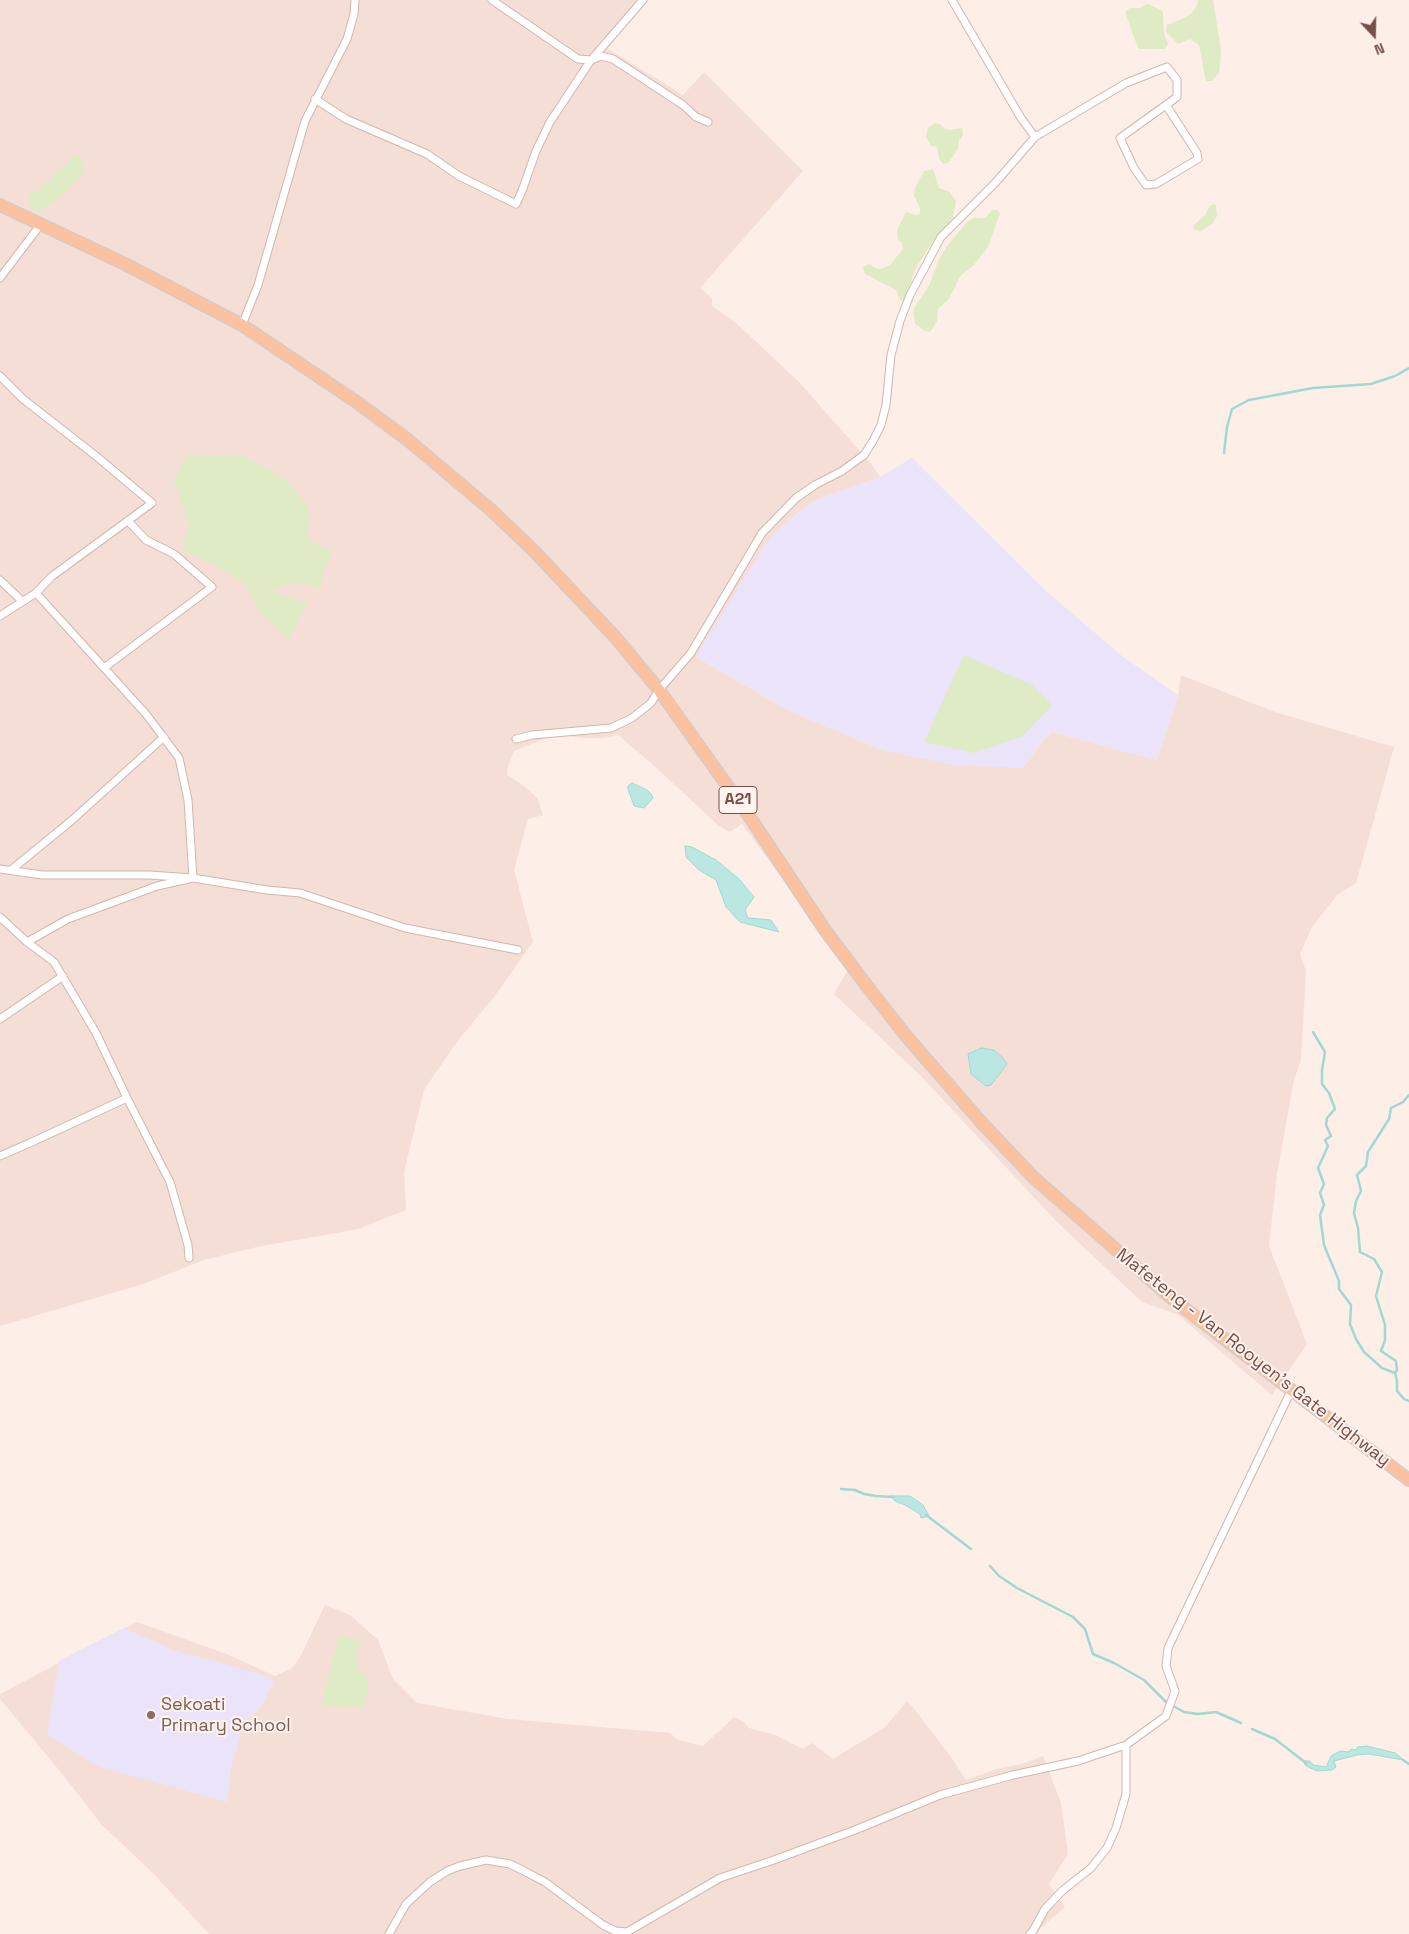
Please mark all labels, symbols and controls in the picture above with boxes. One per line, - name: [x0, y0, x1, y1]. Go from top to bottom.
- north arrow: [1349, 10, 1399, 60]
- text: N: [1372, 39, 1387, 59]
- road number: A21: [719, 786, 757, 814]
- street label: Mafeteng - Van Rooyen's Gate Highway: [1112, 1244, 1394, 1472]
- place label: Sekoati Primary School: [161, 1694, 291, 1736]
- marker: Sekoati Primary School: [145, 1709, 157, 1721]

